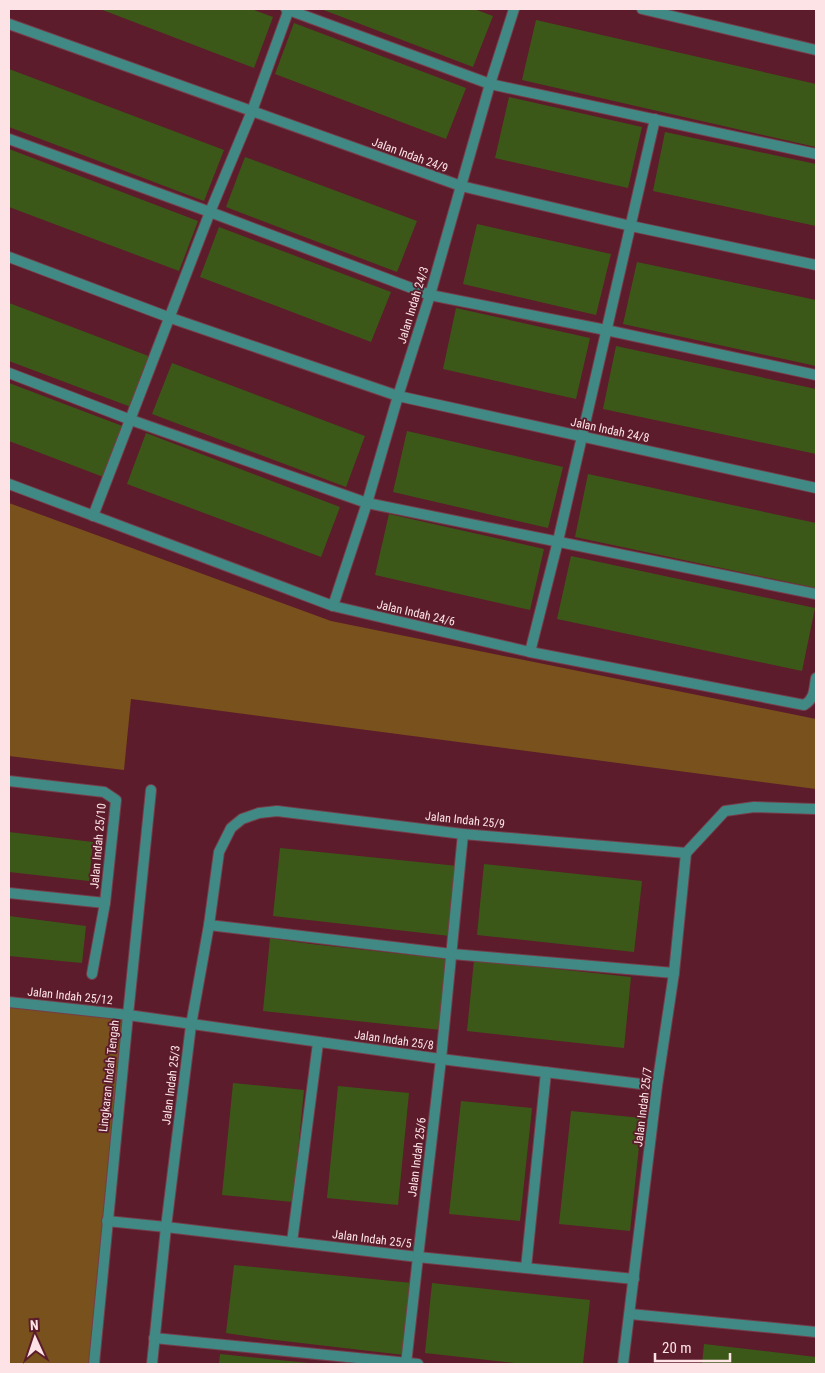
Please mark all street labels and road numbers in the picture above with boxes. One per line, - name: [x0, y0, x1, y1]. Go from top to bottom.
- street label: Jalan Indah 24/9: [370, 135, 450, 175]
- street label: Jalan Indah 24/3: [395, 265, 431, 345]
- street label: Jalan Indah 24/8: [569, 415, 651, 445]
- street label: Jalan Indah 24/6: [375, 597, 457, 629]
- street label: Jalan Indah 25/10: [87, 803, 109, 889]
- street label: Jalan Indah 25/9: [425, 809, 506, 831]
- street label: Jalan Indah 25/12: [27, 985, 113, 1007]
- street label: Lingkaran Indah Tengah: [96, 1019, 122, 1133]
- street label: Jalan Indah 25/8: [353, 1028, 435, 1053]
- street label: Jalan Indah 25/3: [159, 1044, 183, 1126]
- street label: Jalan Indah 25/7: [631, 1066, 655, 1148]
- street label: Jalan Indah 25/6: [405, 1116, 429, 1198]
- street label: Jalan Indah 25/5: [331, 1227, 413, 1251]

